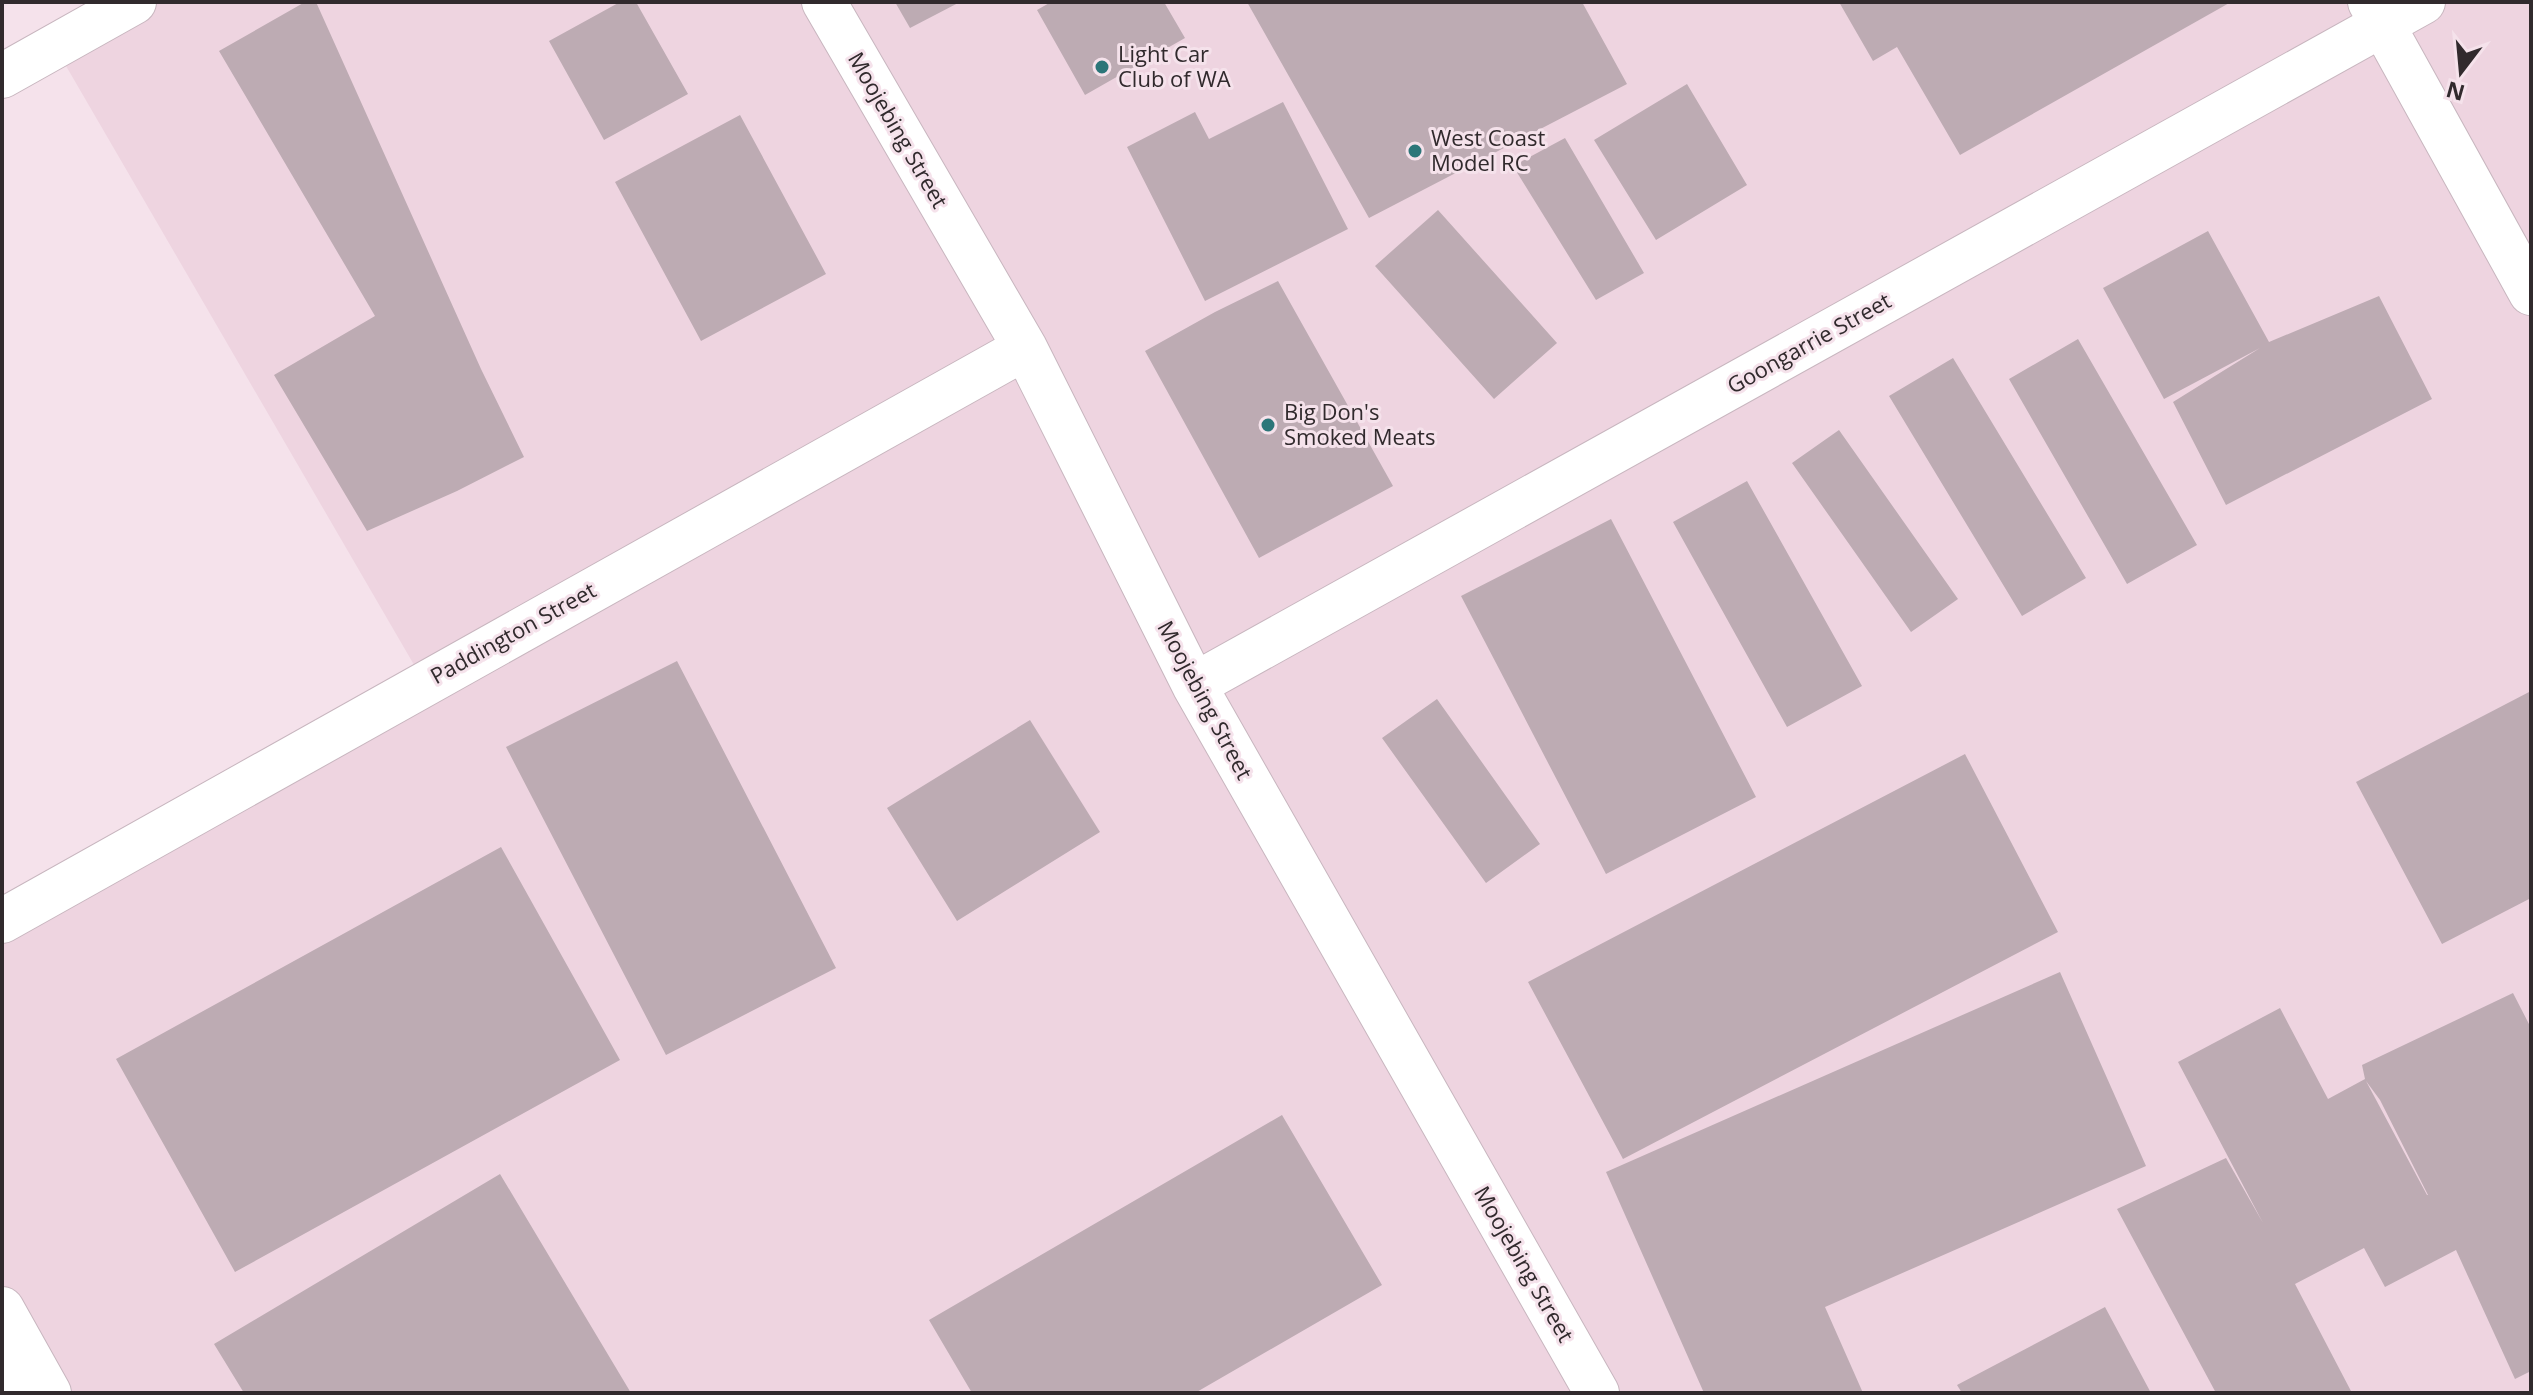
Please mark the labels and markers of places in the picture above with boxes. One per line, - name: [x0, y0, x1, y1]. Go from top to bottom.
- place label: Light Car Club of WA: [1118, 38, 1231, 93]
- marker: Light Car Club of WA: [1093, 58, 1111, 76]
- place label: West Coast Model RC: [1431, 122, 1546, 177]
- marker: West Coast Model RC: [1406, 142, 1424, 160]
- place label: Big Don's Smoked Meats: [1284, 396, 1435, 451]
- marker: Big Don's Smoked Meats: [1259, 416, 1277, 434]

